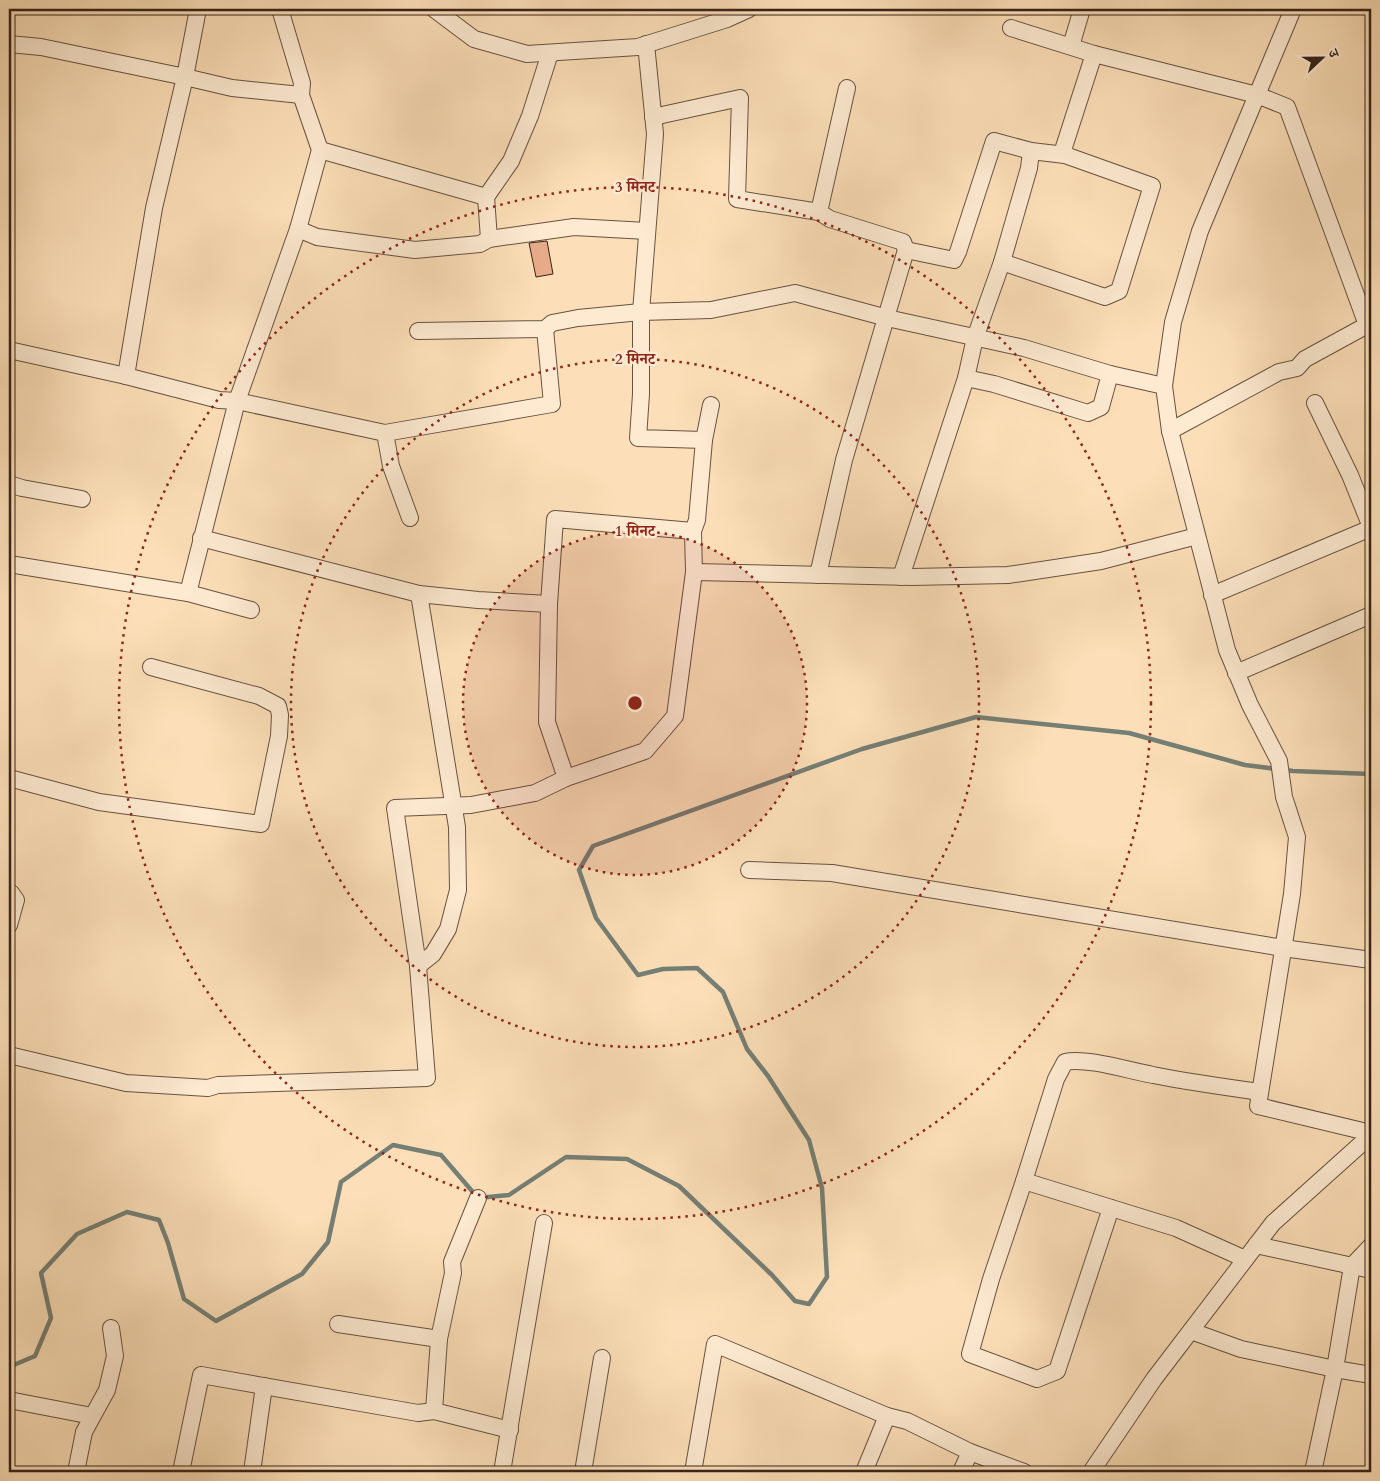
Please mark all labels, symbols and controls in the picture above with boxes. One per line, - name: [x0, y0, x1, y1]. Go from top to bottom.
- north arrow: [1298, 32, 1348, 82]
- text: उ: [1323, 46, 1344, 61]
- text: 3 मिनट: [615, 177, 657, 197]
- text: 2 मिनट: [615, 349, 657, 369]
- text: 1 मिनट: [615, 521, 657, 541]
- centre of rings: [626, 694, 644, 712]

